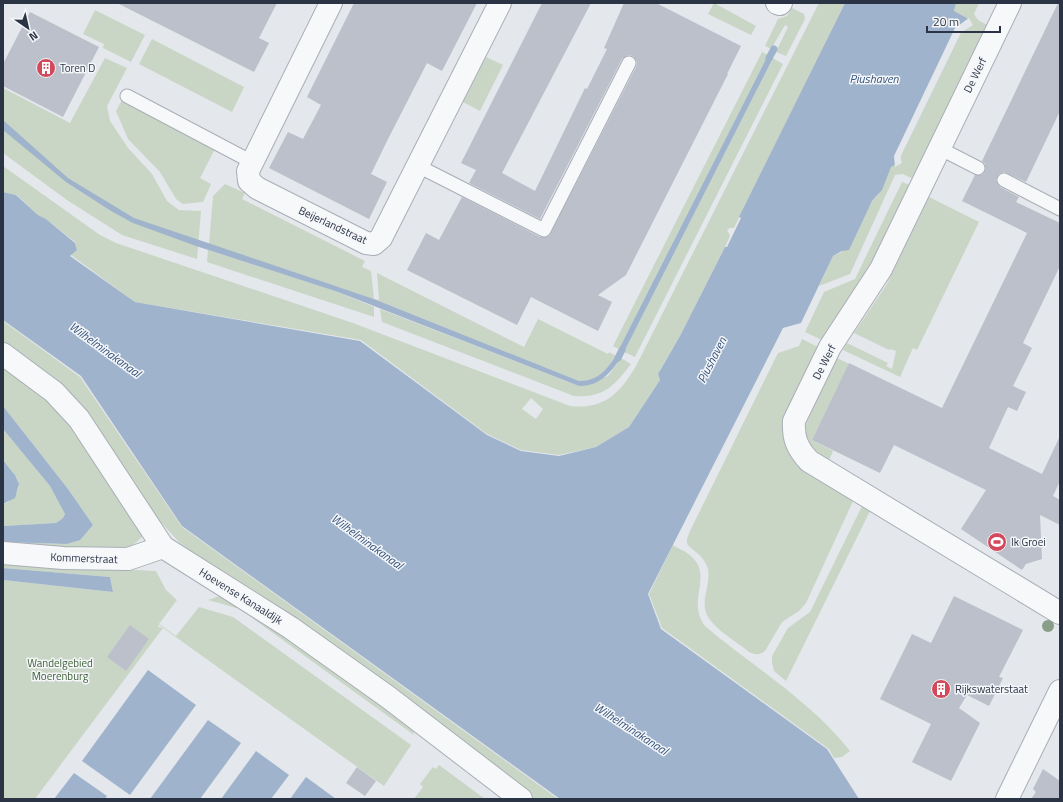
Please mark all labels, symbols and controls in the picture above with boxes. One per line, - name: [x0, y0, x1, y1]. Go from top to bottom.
- north arrow: [8, 8, 48, 48]
- scale bar: [927, 8, 1000, 34]
- text: 20 m: [933, 12, 959, 31]
- text: N: [26, 28, 41, 45]
- street label: De Werf: [960, 54, 991, 95]
- building icon: Toren D: [35, 57, 57, 79]
- place label: Toren D: [60, 60, 95, 76]
- water label: Piushaven: [850, 69, 899, 88]
- street label: Beijerlandstraat: [296, 202, 370, 248]
- water label: Wilhelminakanaal: [65, 317, 146, 383]
- water label: Piushaven: [692, 333, 732, 386]
- street label: De Werf: [808, 341, 840, 382]
- water label: Wilhelminakanaal: [327, 509, 408, 575]
- sports icon: Ik Groei: [986, 531, 1008, 553]
- place label: Ik Groei: [1011, 534, 1046, 550]
- street label: Kommerstraat: [50, 549, 118, 567]
- street label: Hoevense Kanaaldijk: [196, 564, 286, 628]
- park label: Wandelgebied Moerenburg: [27, 655, 93, 684]
- building icon: Rijkswaterstaat: [930, 678, 952, 700]
- place label: Rijkswaterstaat: [955, 681, 1028, 697]
- water label: Wilhelminakanaal: [591, 698, 673, 760]

